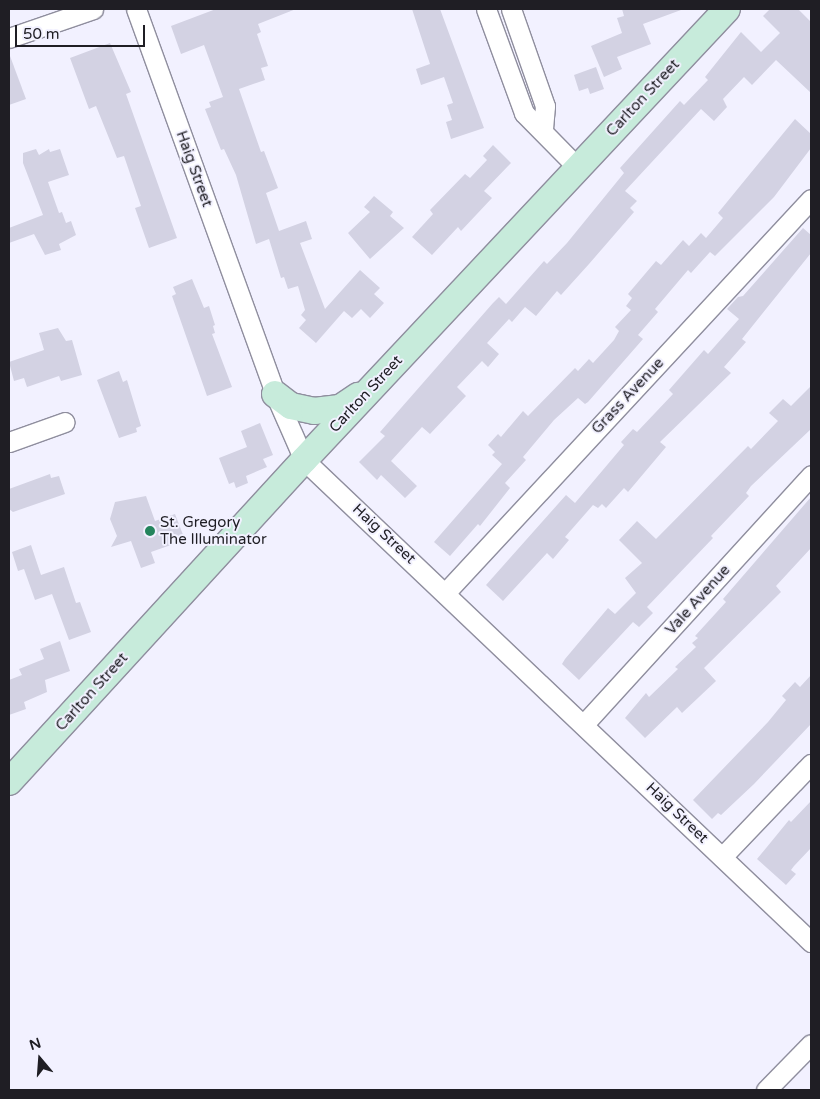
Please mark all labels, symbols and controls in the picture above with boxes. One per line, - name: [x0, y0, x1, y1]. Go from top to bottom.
- scale bar: [18, 15, 148, 47]
- text: 50 m: [23, 25, 60, 43]
- street label: Carlton Street: [603, 56, 683, 140]
- street label: Haig Street: [172, 128, 216, 210]
- street label: Carlton Street: [326, 352, 406, 436]
- street label: Grass Avenue: [588, 354, 668, 438]
- street label: Haig Street: [349, 500, 419, 568]
- place label: St. Gregory The Illuminator: [160, 513, 267, 548]
- marker: St. Gregory The Illuminator: [144, 525, 156, 537]
- street label: Vale Avenue: [662, 561, 734, 639]
- street label: Carlton Street: [52, 649, 132, 735]
- street label: Haig Street: [642, 779, 712, 847]
- north arrow: [15, 1034, 65, 1084]
- text: N: [27, 1034, 43, 1054]

